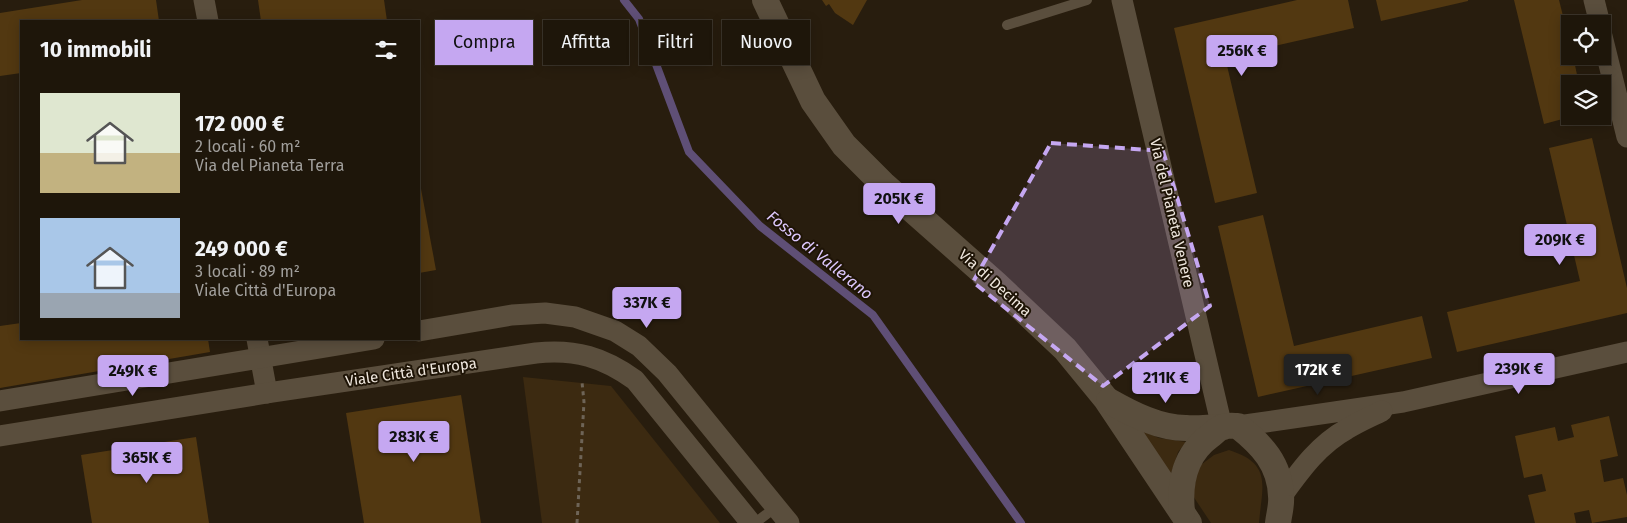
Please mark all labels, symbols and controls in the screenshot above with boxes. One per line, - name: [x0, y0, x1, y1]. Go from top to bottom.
- map controls: [1561, 15, 1611, 125]
- button: locate: [1561, 15, 1611, 65]
- chip: Compra: [435, 20, 533, 65]
- chip: Affitta: [543, 20, 629, 65]
- chip: Filtri: [639, 20, 712, 65]
- chip: Nuovo: [722, 20, 810, 65]
- pin: 256K €: [1201, 34, 1283, 77]
- icon: filters: [372, 36, 400, 64]
- text: 10 immobili: [40, 37, 151, 63]
- text: 256K €: [1217, 41, 1267, 60]
- button: layers: [1561, 75, 1611, 125]
- text: 172 000 €: [195, 111, 284, 137]
- icon: home: [80, 113, 140, 173]
- text: 2 locali · 60 m²: [195, 137, 300, 156]
- street label: Via del Pianeta Venere: [1146, 137, 1198, 289]
- text: Via del Pianeta Terra: [195, 156, 344, 175]
- pin: 205K €: [858, 182, 940, 225]
- text: 205K €: [874, 189, 924, 208]
- water label: Fosso di Vallerano: [763, 207, 877, 303]
- pin: 209K €: [1519, 224, 1601, 266]
- text: 209K €: [1535, 230, 1585, 249]
- text: 249 000 €: [195, 236, 288, 262]
- icon: home: [80, 238, 140, 298]
- street label: Via di Decima: [955, 245, 1035, 321]
- text: 3 locali · 89 m²: [195, 262, 300, 281]
- text: Viale Città d'Europa: [195, 281, 336, 300]
- pin: 337K €: [606, 286, 688, 329]
- text: 337K €: [623, 293, 671, 312]
- pin: 239K €: [1478, 352, 1560, 395]
- pin: 249K €: [92, 354, 174, 397]
- street label: Viale Città d'Europa: [344, 354, 478, 390]
- pin: 172K €: [1277, 354, 1359, 396]
- text: 239K €: [1495, 359, 1543, 378]
- text: 172K €: [1295, 360, 1341, 379]
- text: 249K €: [109, 361, 157, 380]
- pin: 211K €: [1125, 362, 1207, 404]
- text: 211K €: [1143, 368, 1189, 387]
- pin: 283K €: [373, 420, 455, 463]
- text: 283K €: [389, 427, 439, 446]
- pin: 365K €: [106, 442, 188, 484]
- text: 365K €: [122, 448, 172, 467]

